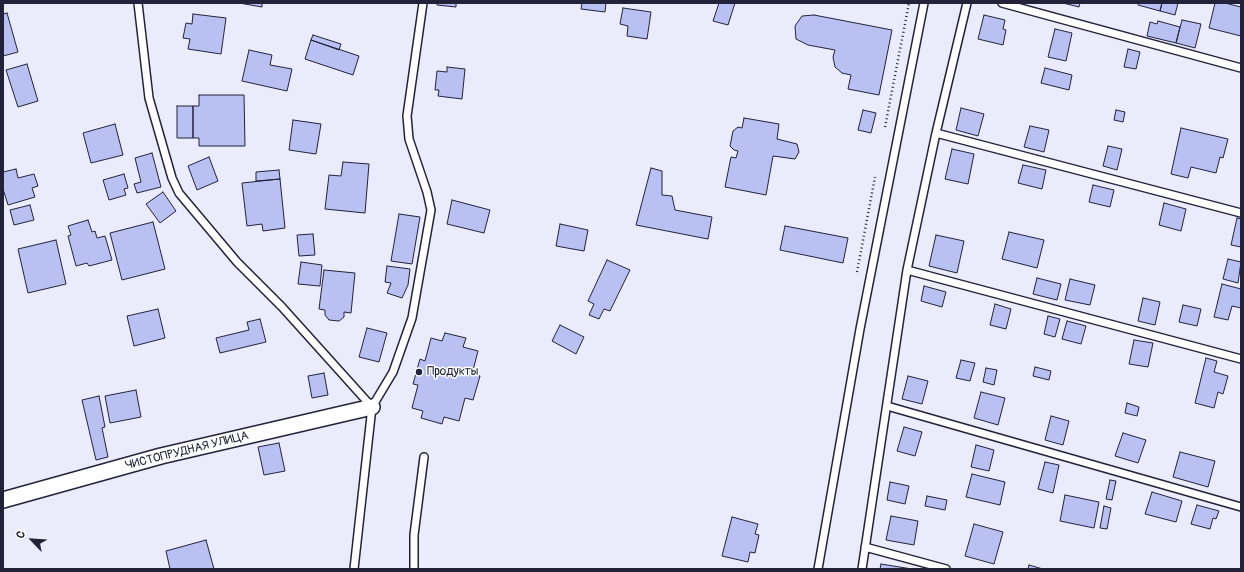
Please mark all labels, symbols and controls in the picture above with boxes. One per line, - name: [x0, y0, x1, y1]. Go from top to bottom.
- place label: Продукты: [427, 365, 479, 379]
- marker: Продукты: [414, 367, 424, 377]
- street label: ЧИСТОПРУДНАЯ УЛИЦА: [124, 429, 250, 473]
- north arrow: [12, 520, 52, 560]
- text: С: [13, 529, 28, 541]

